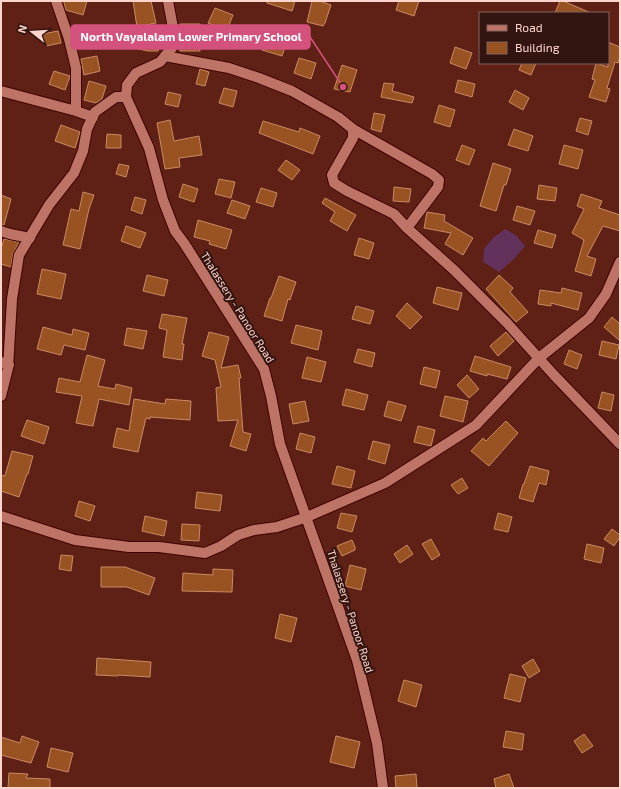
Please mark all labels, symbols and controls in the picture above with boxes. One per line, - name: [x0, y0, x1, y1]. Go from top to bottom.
- north arrow: [12, 12, 52, 52]
- legend: [479, 12, 609, 64]
- text: Road: [515, 20, 543, 34]
- text: N: [15, 23, 29, 35]
- callout: North Vayalalam Lower Primary School: [71, 25, 310, 49]
- text: North Vayalalam Lower Primary School: [80, 29, 302, 44]
- text: Building: [515, 40, 560, 54]
- street label: Thalassery - Panoor Road: [198, 249, 278, 365]
- street label: Thalassery - Panoor Road: [325, 548, 377, 674]

